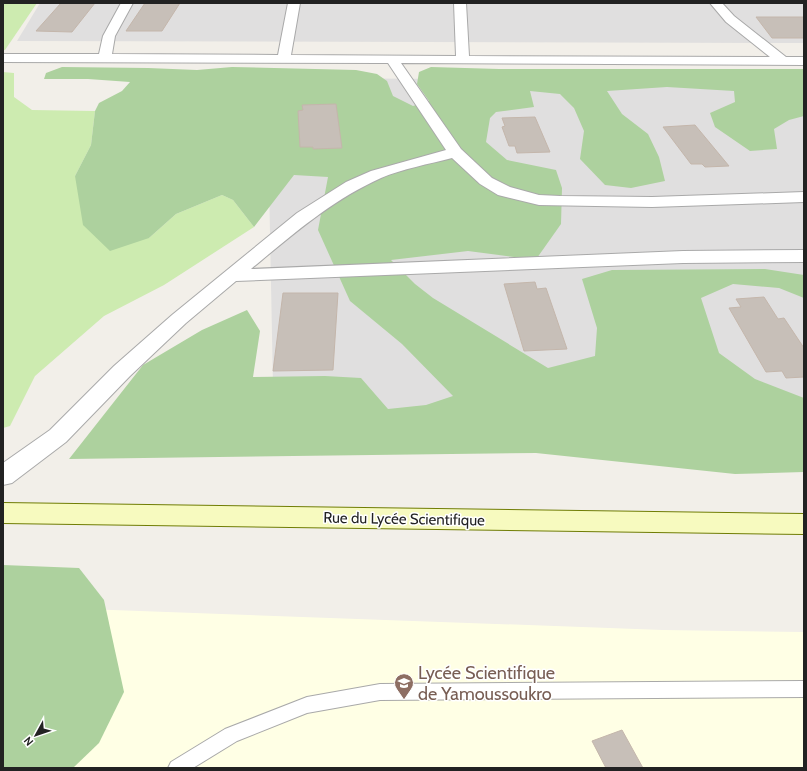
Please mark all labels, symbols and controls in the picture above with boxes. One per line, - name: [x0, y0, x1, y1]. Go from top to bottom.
- street label: Rue du Lycée Scientifique: [323, 509, 485, 529]
- place label: Lycée Scientifique de Yamoussoukro: [418, 662, 555, 705]
- school or university icon: Lycée Scientifique de Yamoussoukro: [393, 672, 415, 700]
- north arrow: [16, 715, 56, 755]
- text: N: [20, 734, 36, 749]

